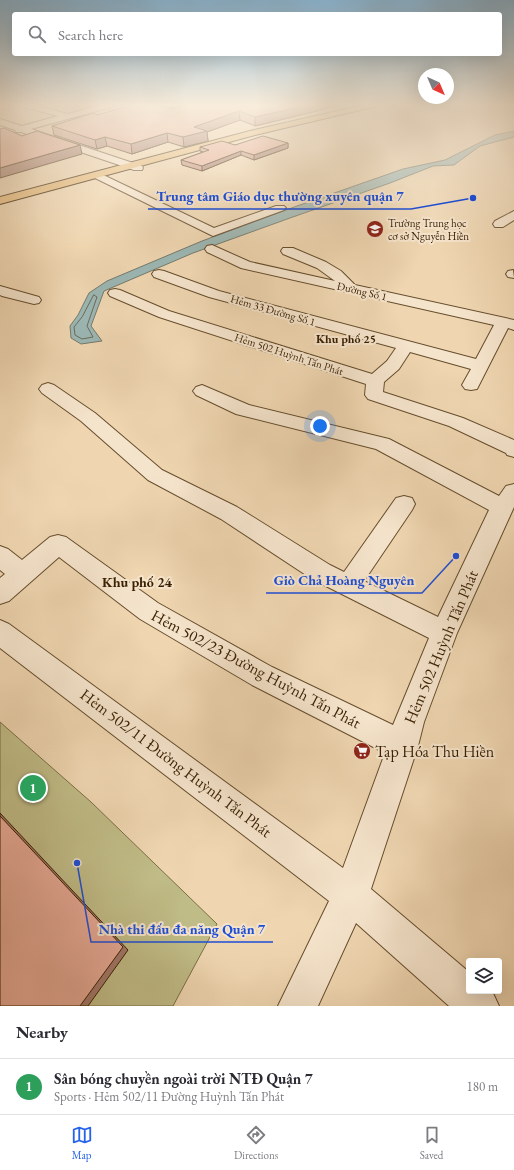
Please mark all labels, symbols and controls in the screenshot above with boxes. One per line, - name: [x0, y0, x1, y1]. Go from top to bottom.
- search box: [12, 12, 502, 56]
- icon: search: [26, 23, 48, 45]
- text: Search here: [58, 25, 123, 44]
- north arrow: [418, 68, 454, 104]
- callout: Trung tâm Giáo dục thường xuyên quận 7: [148, 183, 411, 209]
- text: Trung tâm Giáo dục thường xuyên quận 7: [156, 187, 404, 205]
- place label: Trường Trung học cơ sở Nguyễn Hiền: [388, 216, 469, 243]
- school or university icon: Trường Trung học cơ sở Nguyễn Hiền: [365, 219, 385, 239]
- street label: Đường Số 1: [336, 278, 388, 304]
- street label: Hẻm 33 Đường Số 1: [229, 291, 317, 329]
- street label: Hẻm 502 Huỳnh Tấn Phát: [233, 330, 346, 378]
- district label: Khu phố 25: [316, 331, 376, 347]
- your location: [310, 416, 330, 436]
- callout: Giò Chả Hoàng Nguyên: [266, 567, 422, 593]
- street label: Hẻm 502 Huỳnh Tấn Phát: [399, 567, 483, 727]
- text: Giò Chả Hoàng Nguyên: [274, 571, 414, 589]
- district label: Khu phố 24: [102, 573, 173, 591]
- street label: Hẻm 502/23 Đường Huỳnh Tấn Phát: [148, 605, 364, 733]
- street label: Hẻm 502/11 Đường Huỳnh Tấn Phát: [76, 684, 276, 842]
- supermarket icon: Tạp Hóa Thu Hiền: [352, 741, 372, 761]
- place label: Tạp Hóa Thu Hiền: [375, 741, 495, 762]
- pin: 1: [20, 773, 46, 803]
- callout: Nhà thi đấu đa năng Quận 7: [91, 916, 273, 942]
- text: Nhà thi đấu đa năng Quận 7: [99, 920, 266, 938]
- map controls: [466, 958, 502, 994]
- button: layers: [466, 958, 502, 994]
- text: Nearby: [16, 1021, 68, 1043]
- text: Sân bóng chuyền ngoài trời NTĐ Quận 7: [54, 1069, 313, 1088]
- text: 1: [26, 1078, 32, 1095]
- text: 180 m: [467, 1078, 498, 1095]
- text: Sports · Hẻm 502/11 Đường Huỳnh Tấn Phát: [54, 1088, 284, 1105]
- tab: Map: [71, 1124, 93, 1162]
- tab: Directions: [234, 1124, 278, 1162]
- tab: Saved: [420, 1124, 443, 1162]

